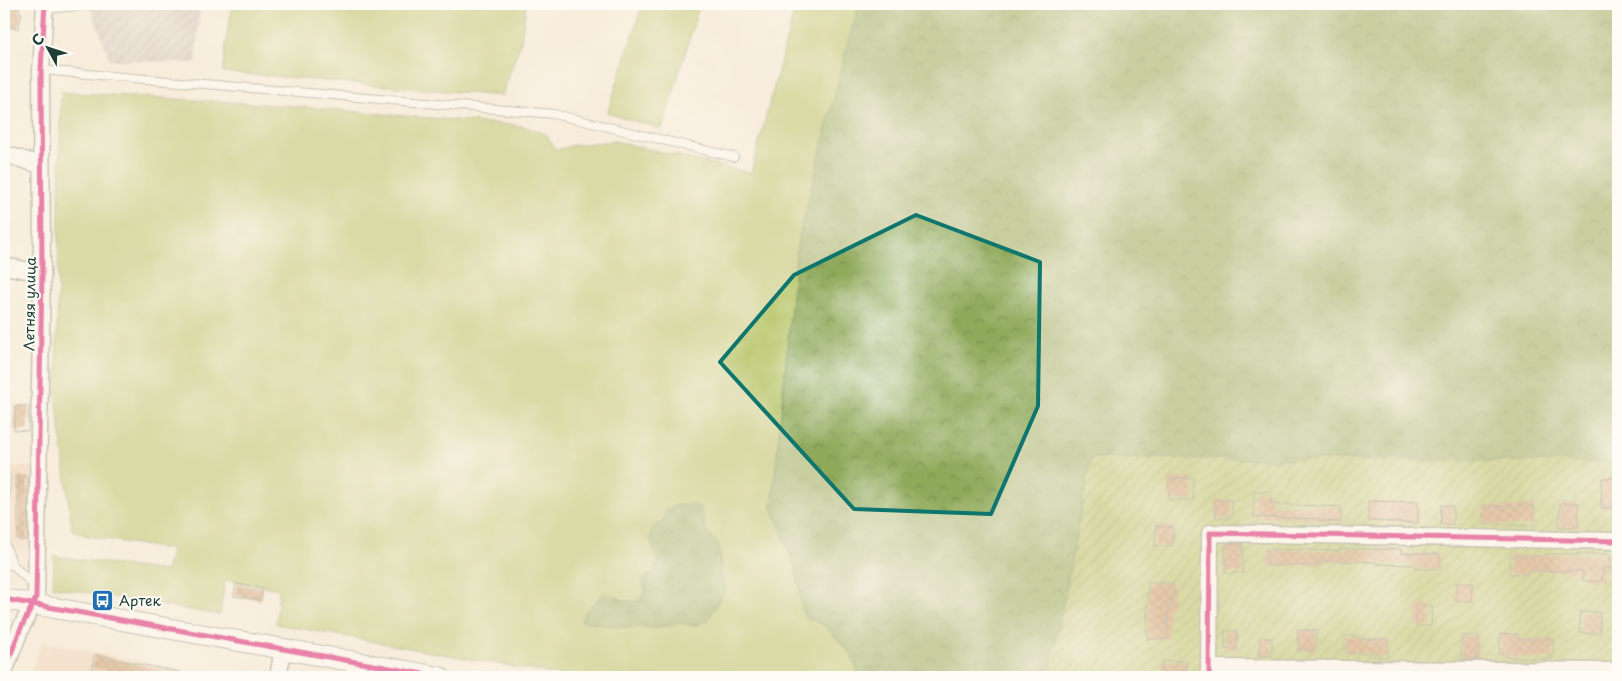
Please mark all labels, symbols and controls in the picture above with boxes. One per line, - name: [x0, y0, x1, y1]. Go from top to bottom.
- north arrow: [22, 22, 72, 72]
- text: С: [26, 29, 49, 50]
- street label: Летняя улица: [18, 257, 41, 351]
- bus stop icon: Артек: [91, 589, 115, 613]
- place label: Артек: [119, 590, 161, 611]

